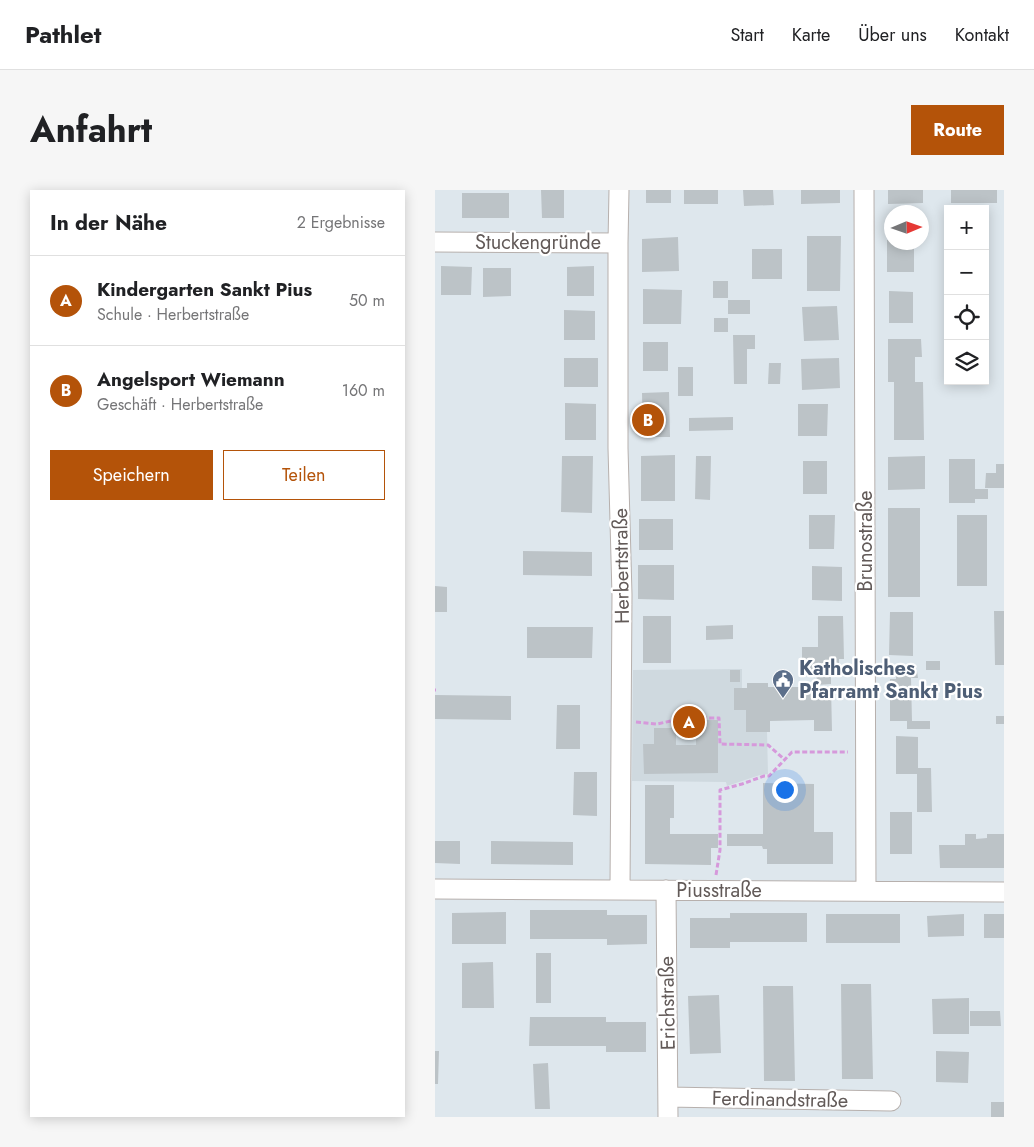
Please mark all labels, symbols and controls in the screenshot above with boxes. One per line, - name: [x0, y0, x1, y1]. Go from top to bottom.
- text: Pathlet: [25, 17, 101, 52]
- text: Start: [730, 22, 764, 48]
- text: Karte: [792, 22, 830, 48]
- text: Über uns: [858, 22, 927, 48]
- text: Kontakt: [955, 22, 1009, 48]
- text: Anfahrt: [30, 105, 152, 155]
- button: Route: [911, 105, 1004, 155]
- north arrow: [884, 205, 929, 250]
- map controls: [944, 205, 989, 385]
- button: +: [944, 205, 989, 250]
- text: In der Nähe: [50, 208, 167, 238]
- text: 2 Ergebnisse: [297, 211, 385, 234]
- street label: Stuckengründe: [475, 228, 601, 257]
- button: −: [944, 250, 989, 295]
- text: Kindergarten Sankt Pius: [97, 276, 312, 303]
- text: A: [60, 289, 72, 312]
- text: 50 m: [349, 289, 385, 312]
- button: locate: [944, 295, 989, 340]
- text: Schule · Herbertstraße: [97, 303, 249, 326]
- button: layers: [944, 340, 989, 385]
- text: Angelsport Wiemann: [97, 366, 285, 393]
- text: B: [61, 379, 71, 402]
- text: 160 m: [342, 379, 385, 402]
- text: Geschäft · Herbertstraße: [97, 393, 263, 416]
- pin: B: [632, 401, 664, 439]
- button: Speichern: [50, 450, 213, 500]
- button: Teilen: [223, 450, 385, 500]
- street label: Brunostraße: [851, 491, 880, 591]
- street label: Herbertstraße: [606, 508, 637, 624]
- place label: Katholisches Pfarramt Sankt Pius: [799, 654, 982, 706]
- public building icon: Katholisches Pfarramt Sankt Pius: [771, 668, 795, 699]
- pin: A: [673, 703, 705, 741]
- your location: [772, 777, 798, 803]
- street label: Piusstraße: [676, 876, 762, 905]
- street label: Erichstraße: [652, 956, 683, 1050]
- street label: Ferdinandstraße: [712, 1084, 848, 1115]

